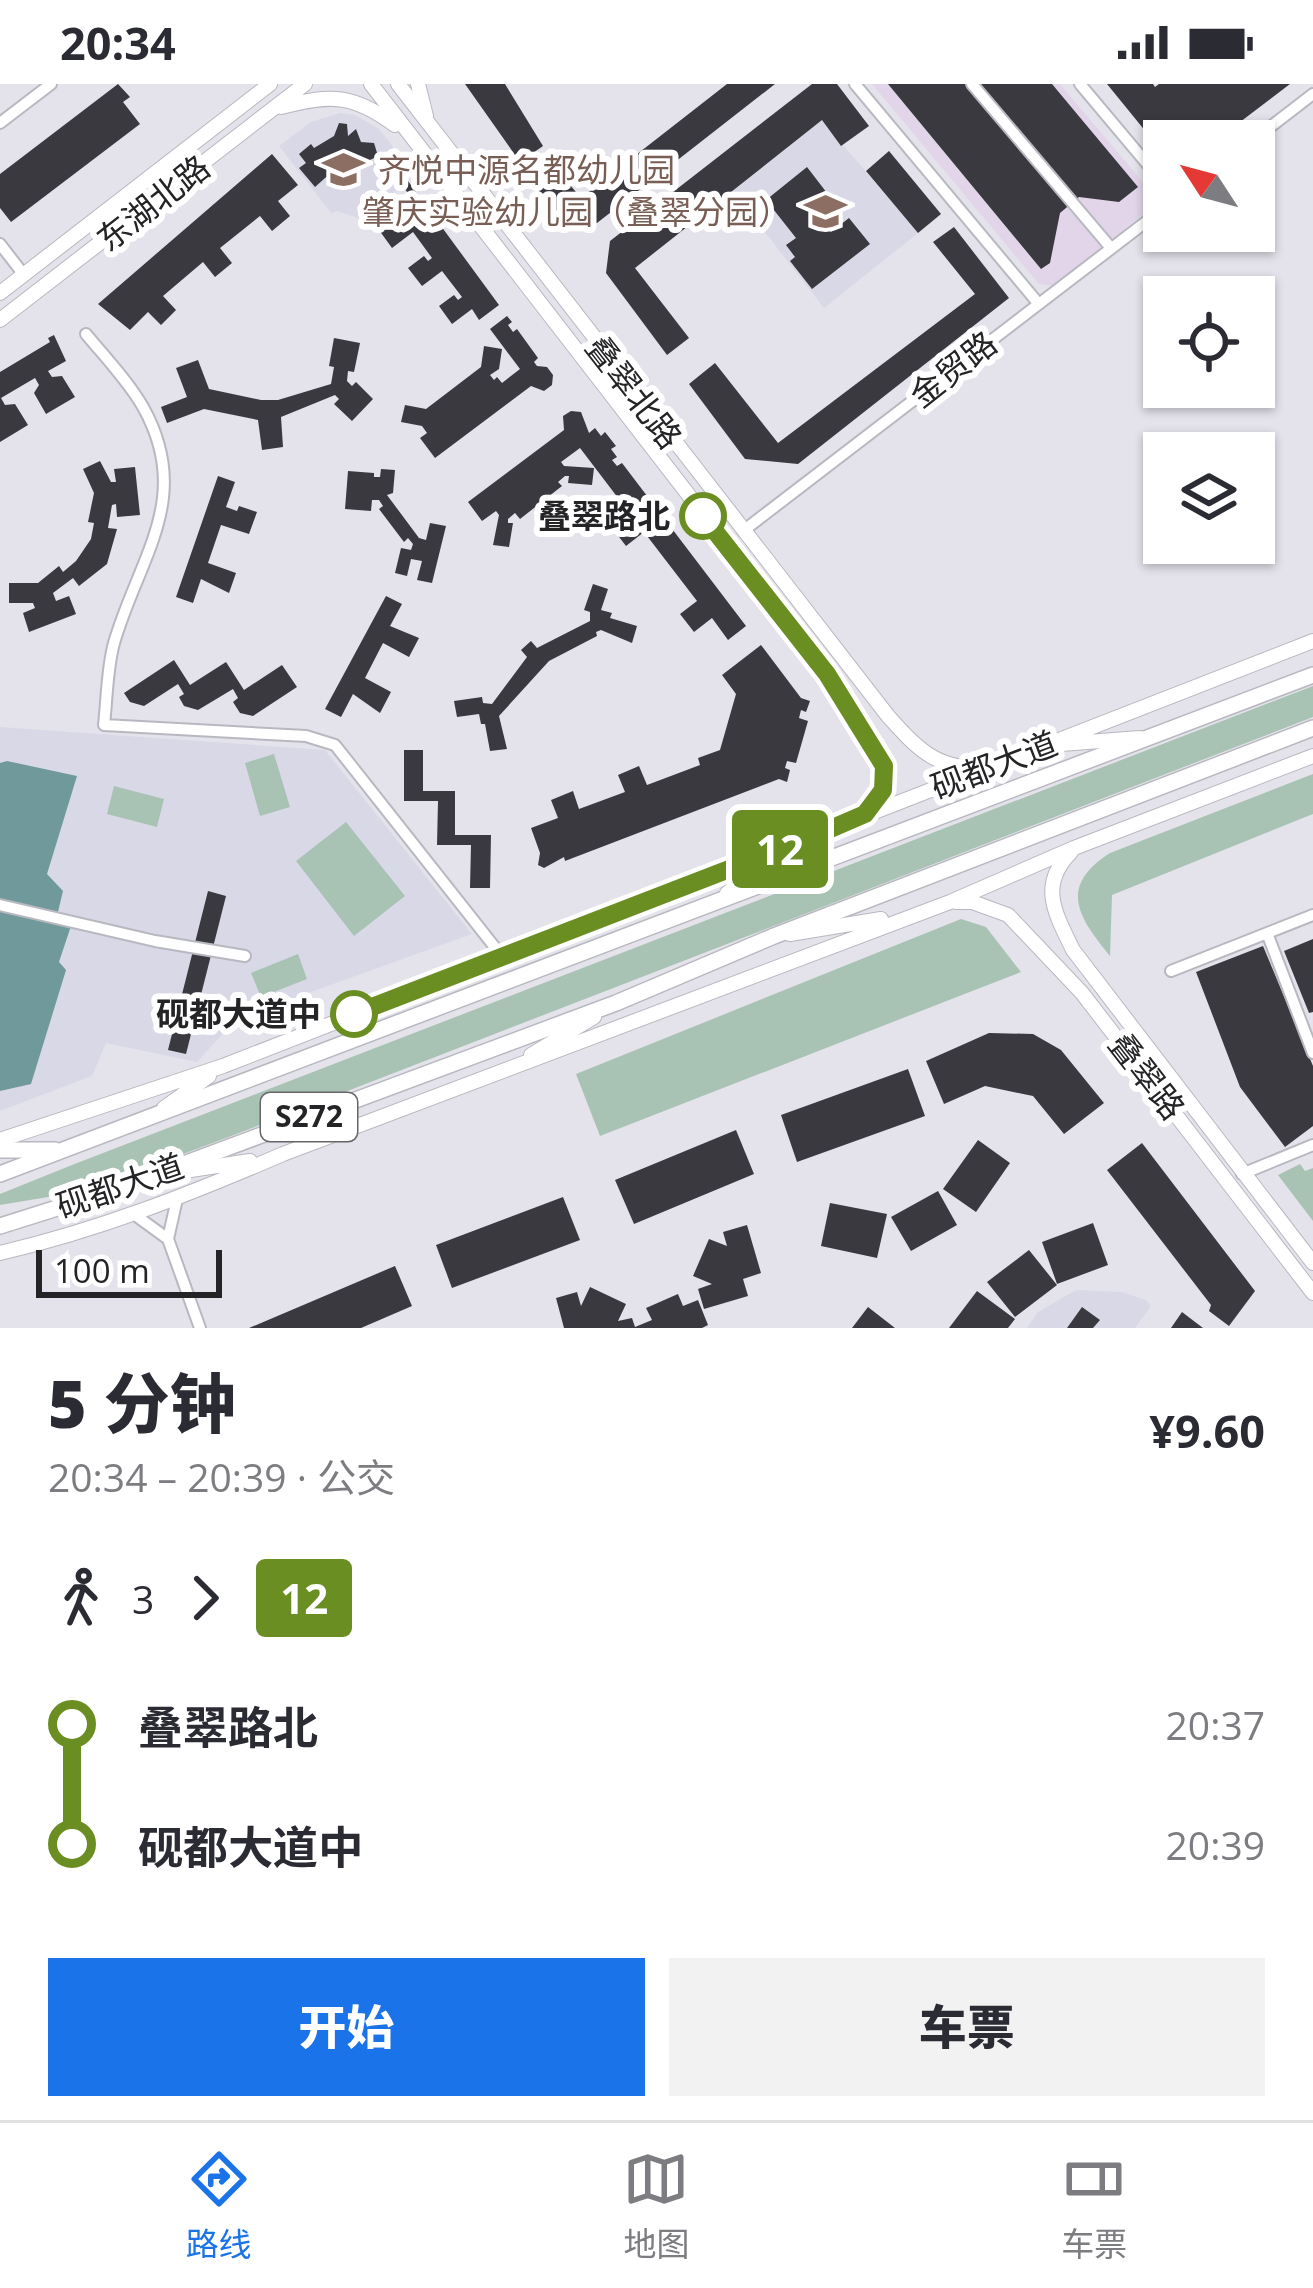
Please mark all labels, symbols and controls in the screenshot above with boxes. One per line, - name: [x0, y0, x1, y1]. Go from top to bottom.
- text: 20:34: [60, 12, 176, 73]
- north arrow: [1143, 120, 1275, 252]
- map controls: [1143, 120, 1275, 564]
- street label: 东湖北路: [87, 144, 219, 261]
- school or university icon: 齐悦中源名都幼儿园: [321, 147, 367, 193]
- place label: 齐悦中源名都幼儿园: [378, 147, 675, 192]
- place label: 肇庆实验幼儿园（叠翠分园）: [362, 189, 791, 234]
- school or university icon: 肇庆实验幼儿园（叠翠分园）: [802, 189, 848, 235]
- button: locate: [1143, 276, 1275, 408]
- street label: 金贸路: [900, 320, 1006, 417]
- street label: 叠翠北路: [576, 326, 693, 458]
- button: layers: [1143, 432, 1275, 564]
- place label: 叠翠路北: [538, 493, 670, 538]
- marker: 叠翠路北: [681, 494, 725, 538]
- street label: 砚都大道: [924, 720, 1064, 809]
- line badge: 12: [726, 810, 834, 888]
- text: 12: [756, 820, 804, 877]
- place label: 砚都大道中: [156, 991, 321, 1036]
- marker: 砚都大道中: [332, 992, 376, 1036]
- street label: 叠翠路: [1099, 1023, 1196, 1129]
- road number: S272: [261, 1093, 357, 1141]
- street label: 砚都大道: [50, 1143, 190, 1228]
- scale bar: [36, 1244, 222, 1297]
- text: 100 m: [54, 1248, 150, 1293]
- text: 5 分钟: [48, 1357, 236, 1447]
- text: ¥9.60: [1149, 1400, 1265, 1461]
- text: 20:34 – 20:39 · 公交: [48, 1450, 395, 1503]
- icon: walk: [48, 1565, 114, 1631]
- icon: forward: [172, 1565, 238, 1631]
- text: 12: [280, 1569, 328, 1626]
- text: 3: [132, 1572, 154, 1625]
- text: 叠翠路北: [138, 1696, 318, 1757]
- text: 20:37: [1166, 1698, 1265, 1751]
- text: 砚都大道中: [138, 1816, 363, 1877]
- text: 20:39: [1166, 1818, 1265, 1871]
- button: 开始: [48, 1958, 645, 2096]
- button: 车票: [669, 1958, 1265, 2096]
- tab: 路线: [186, 2146, 252, 2266]
- tab: 地图: [623, 2146, 689, 2266]
- tab: 车票: [1061, 2146, 1127, 2266]

